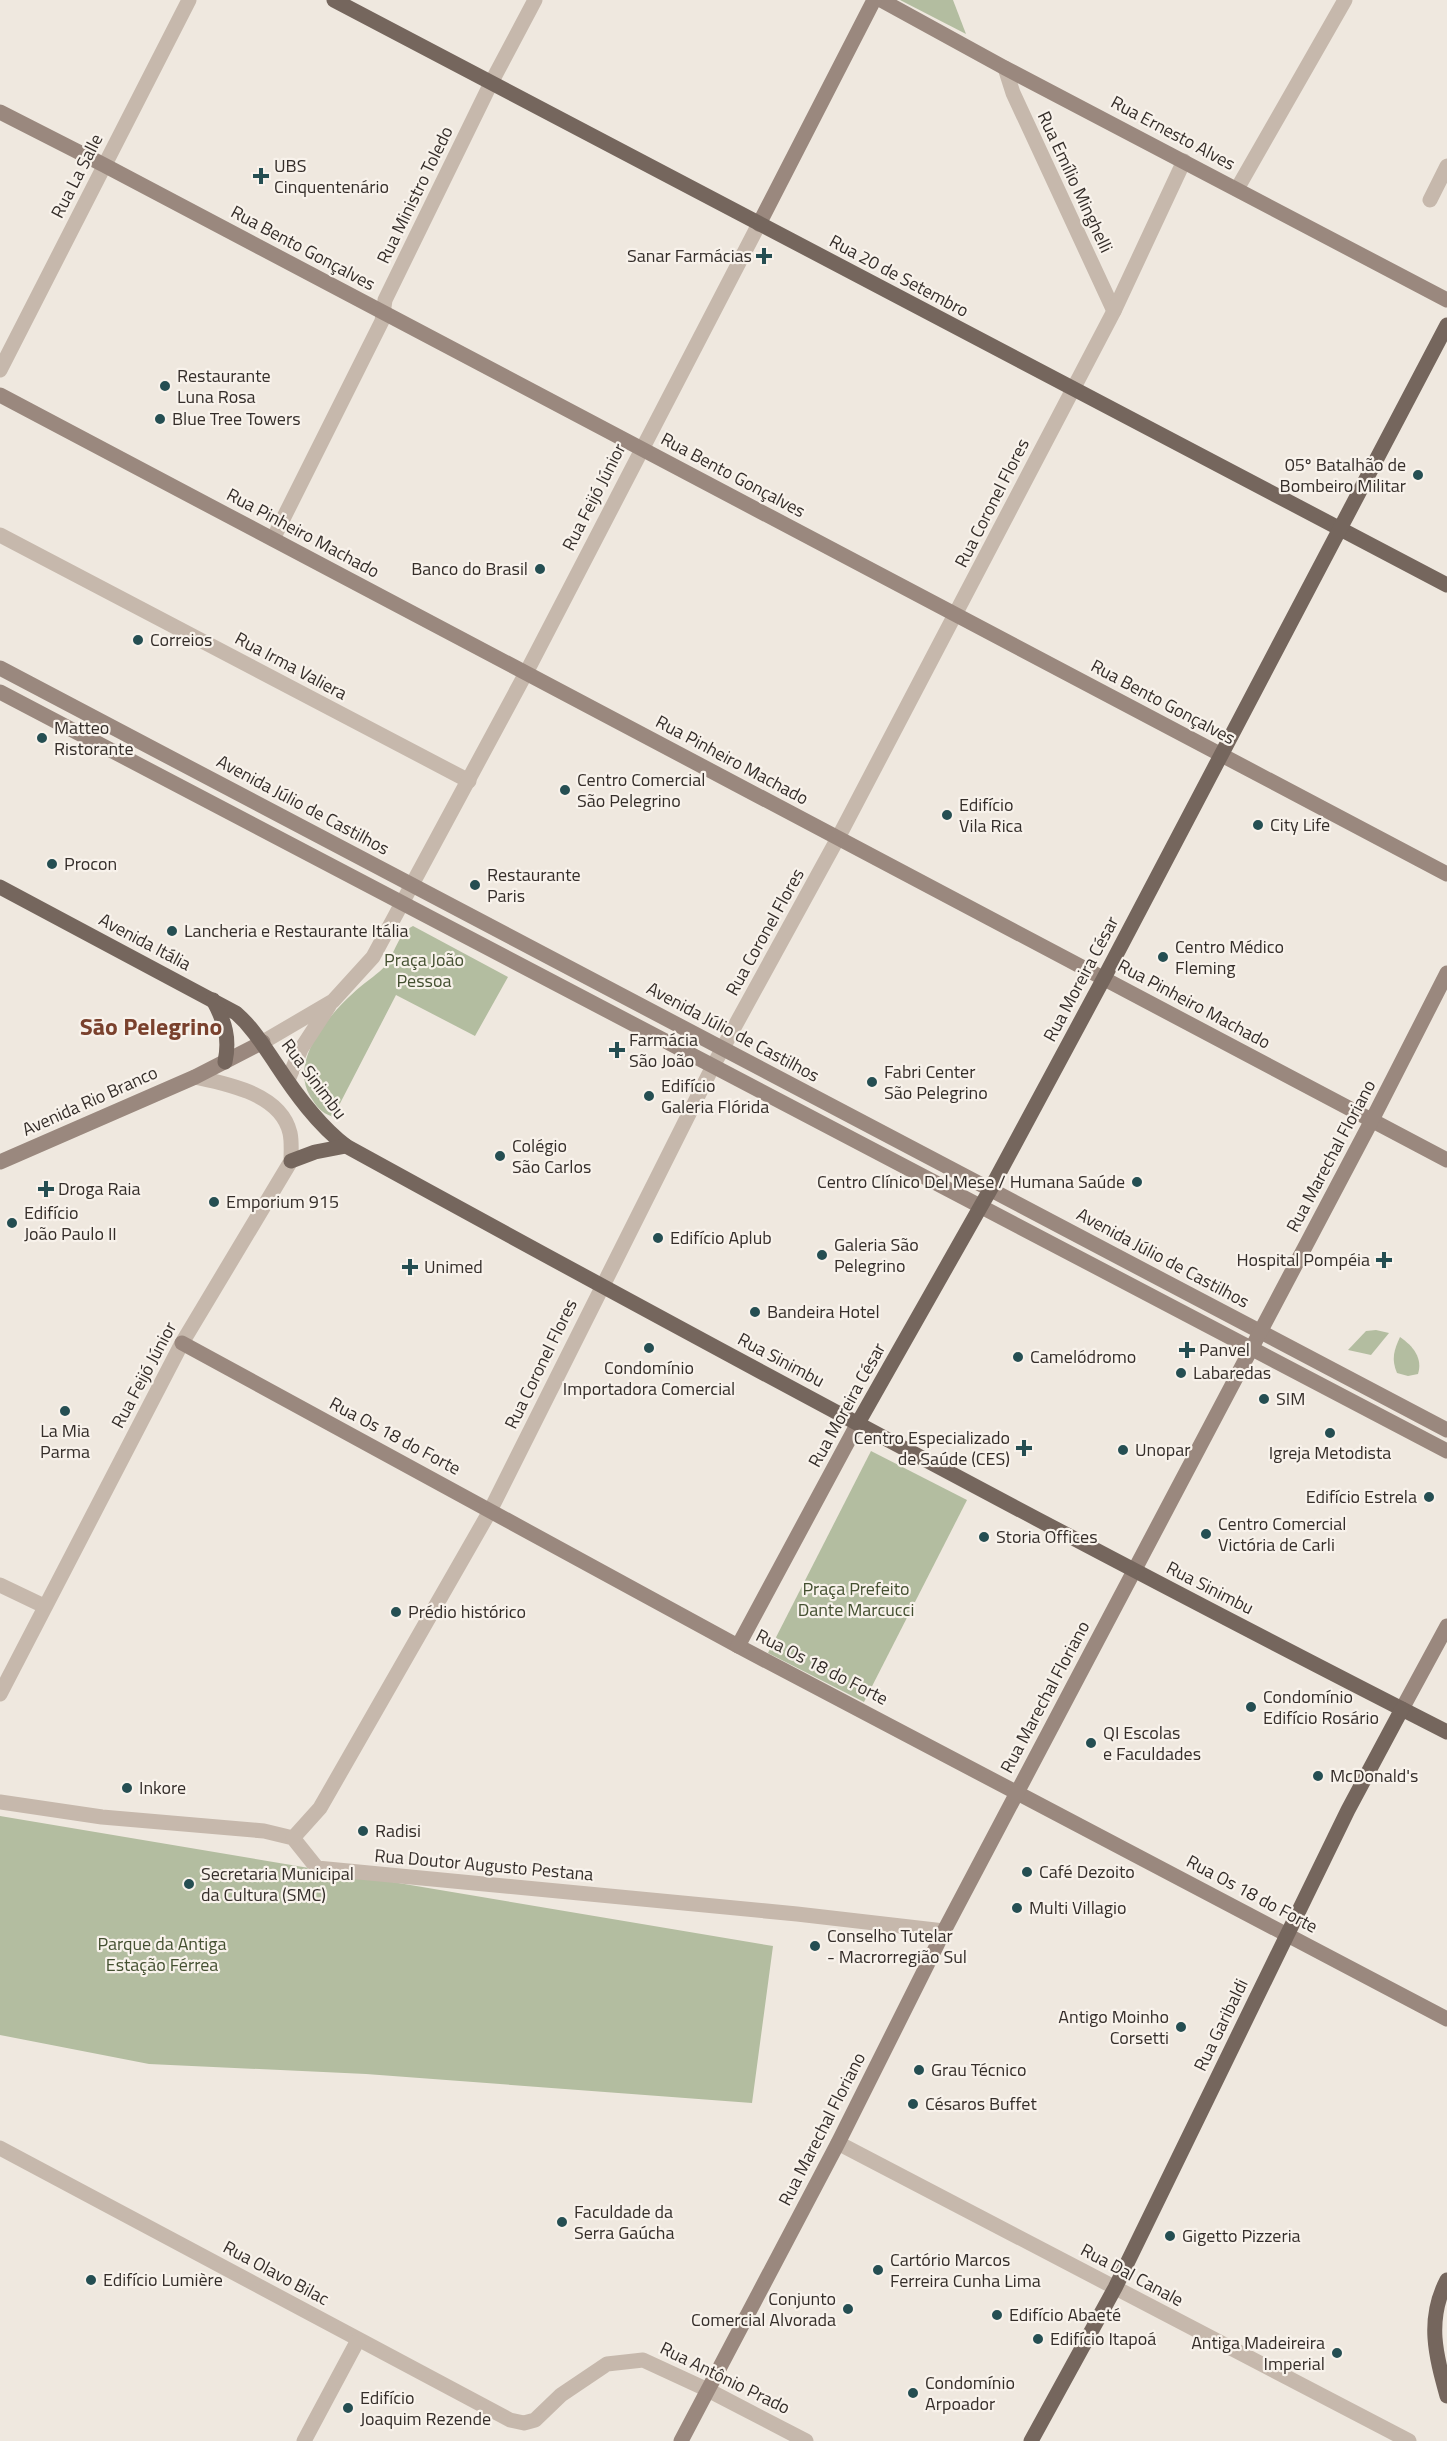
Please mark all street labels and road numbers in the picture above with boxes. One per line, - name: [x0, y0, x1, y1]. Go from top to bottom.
- street label: Rua Ernesto Alves: [1106, 88, 1240, 177]
- street label: Rua Emílio Minghelli: [1031, 107, 1120, 257]
- street label: Rua Ministro Toledo: [370, 121, 460, 268]
- street label: Rua La Salle: [44, 129, 109, 223]
- street label: Rua Bento Gonçalves: [226, 198, 380, 297]
- street label: Rua 20 de Setembro: [825, 227, 974, 324]
- street label: Rua Bento Gonçalves: [656, 425, 810, 524]
- street label: Rua Coronel Flores: [947, 433, 1036, 572]
- street label: Rua Feijó Júnior: [555, 438, 632, 555]
- street label: Rua Pinheiro Machado: [222, 481, 385, 584]
- street label: Rua Irma Valiera: [230, 625, 352, 707]
- street label: Rua Bento Gonçalves: [1086, 652, 1240, 751]
- street label: Rua Pinheiro Machado: [651, 708, 814, 811]
- street label: Avenida Júlio de Castilhos: [212, 748, 394, 862]
- street label: Rua Coronel Flores: [718, 863, 811, 1000]
- street label: Avenida Itália: [94, 906, 196, 977]
- street label: Rua Moreira César: [1036, 911, 1125, 1046]
- street label: Rua Pinheiro Machado: [1113, 952, 1276, 1055]
- street label: Avenida Júlio de Castilhos: [642, 975, 824, 1089]
- street label: Rua Sinimbu: [275, 1033, 354, 1125]
- street label: Avenida Rio Branco: [18, 1059, 162, 1143]
- street label: Rua Marechal Floriano: [1279, 1075, 1382, 1237]
- street label: Avenida Júlio de Castilhos: [1072, 1201, 1254, 1315]
- street label: Rua Coronel Flores: [497, 1294, 584, 1433]
- street label: Rua Feijó Júnior: [104, 1317, 183, 1433]
- street label: Rua Sinimbu: [733, 1325, 829, 1394]
- street label: Rua Moreira César: [801, 1338, 892, 1472]
- street label: Rua Os 18 do Forte: [325, 1390, 466, 1482]
- street label: Rua Sinimbu: [1162, 1554, 1259, 1621]
- street label: Rua Marechal Floriano: [993, 1616, 1096, 1778]
- street label: Rua Os 18 do Forte: [751, 1622, 893, 1712]
- street label: Rua Doutor Augusto Pestana: [373, 1841, 595, 1888]
- street label: Rua Os 18 do Forte: [1182, 1848, 1323, 1940]
- street label: Rua Garibaldi: [1187, 1974, 1255, 2076]
- street label: Rua Marechal Floriano: [771, 2047, 872, 2210]
- street label: Rua Olavo Bilac: [218, 2233, 334, 2312]
- street label: Rua Dal Canale: [1076, 2236, 1188, 2313]
- street label: Rua Antônio Prado: [656, 2334, 795, 2421]

